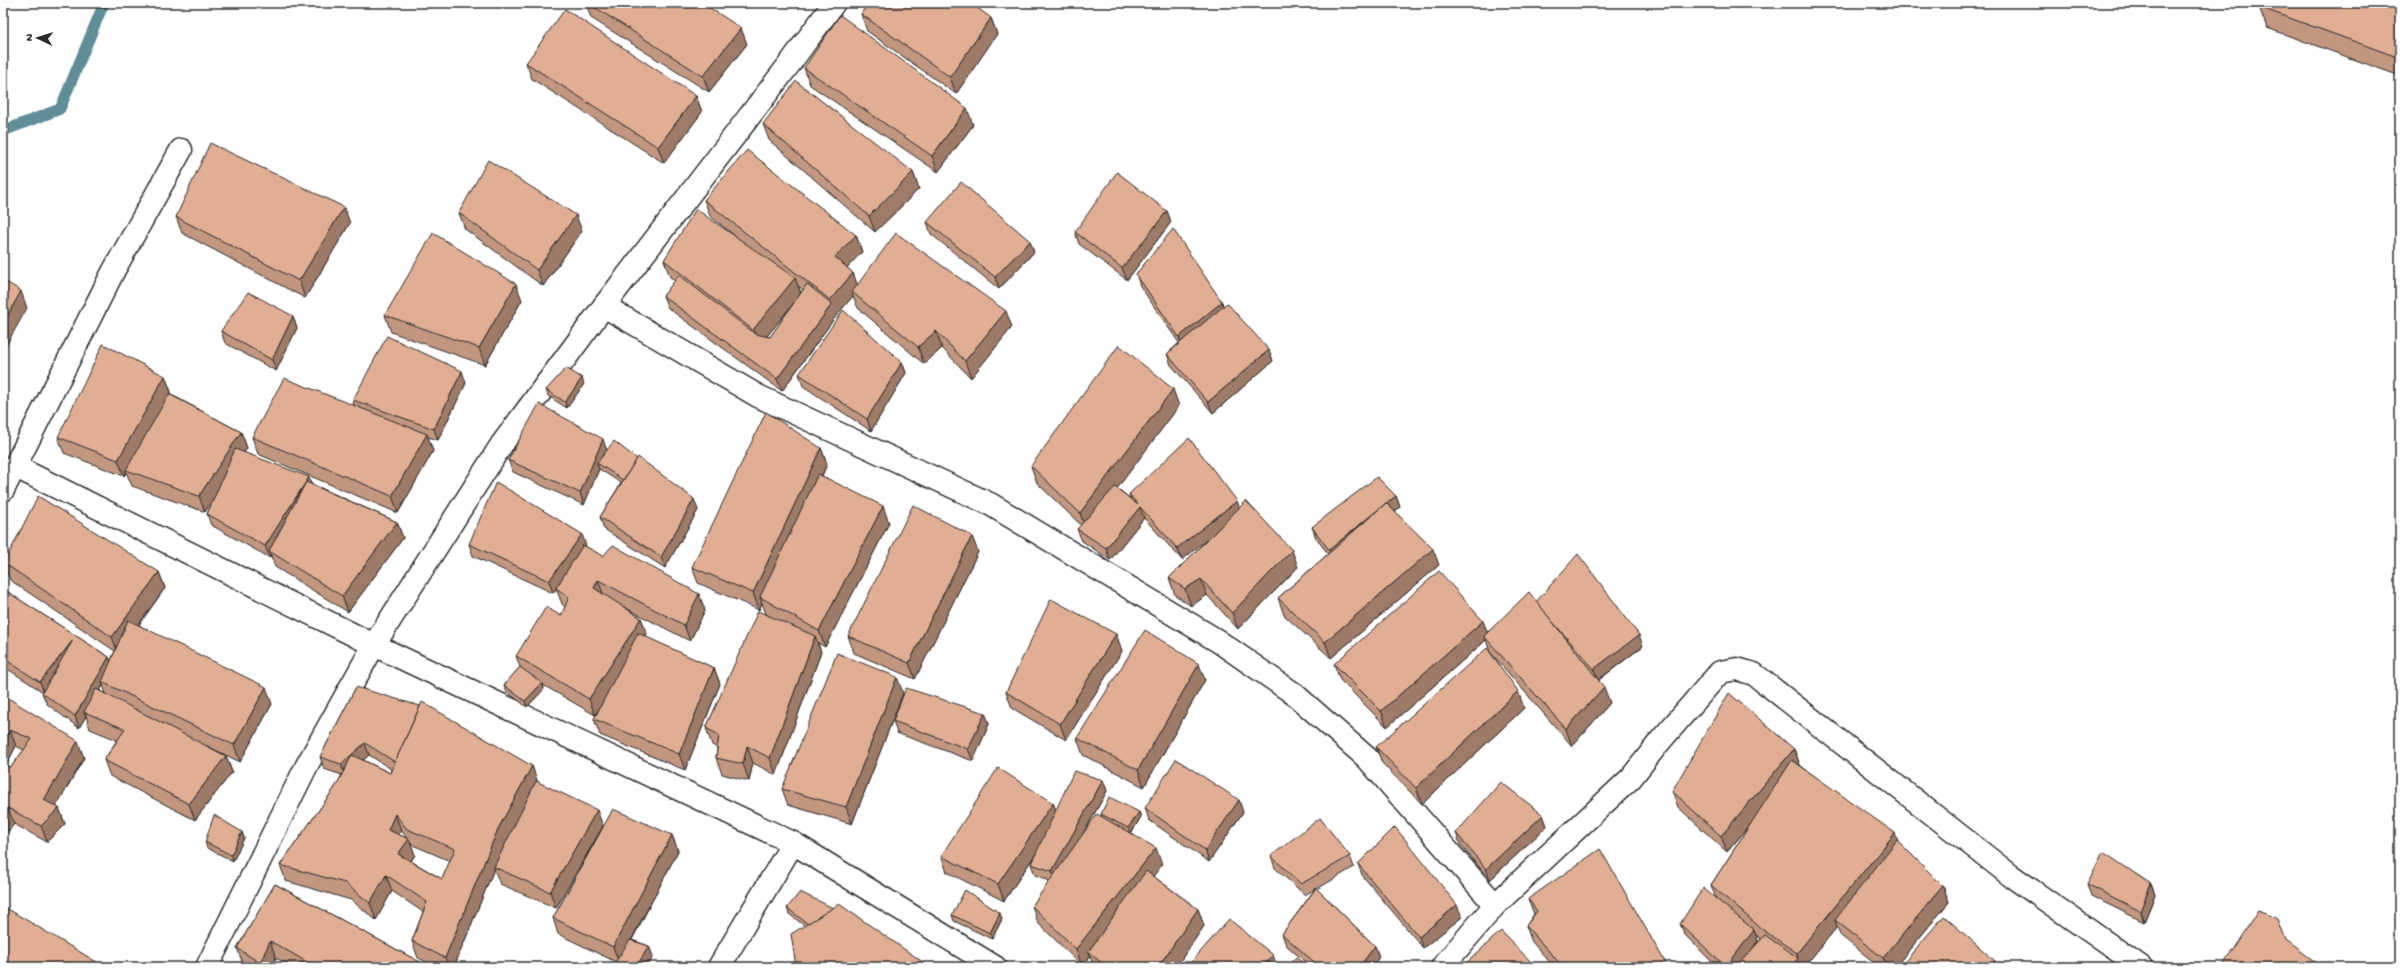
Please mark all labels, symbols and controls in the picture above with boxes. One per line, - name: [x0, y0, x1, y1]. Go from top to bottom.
- north arrow: [18, 18, 58, 58]
- text: N: [24, 33, 36, 41]

